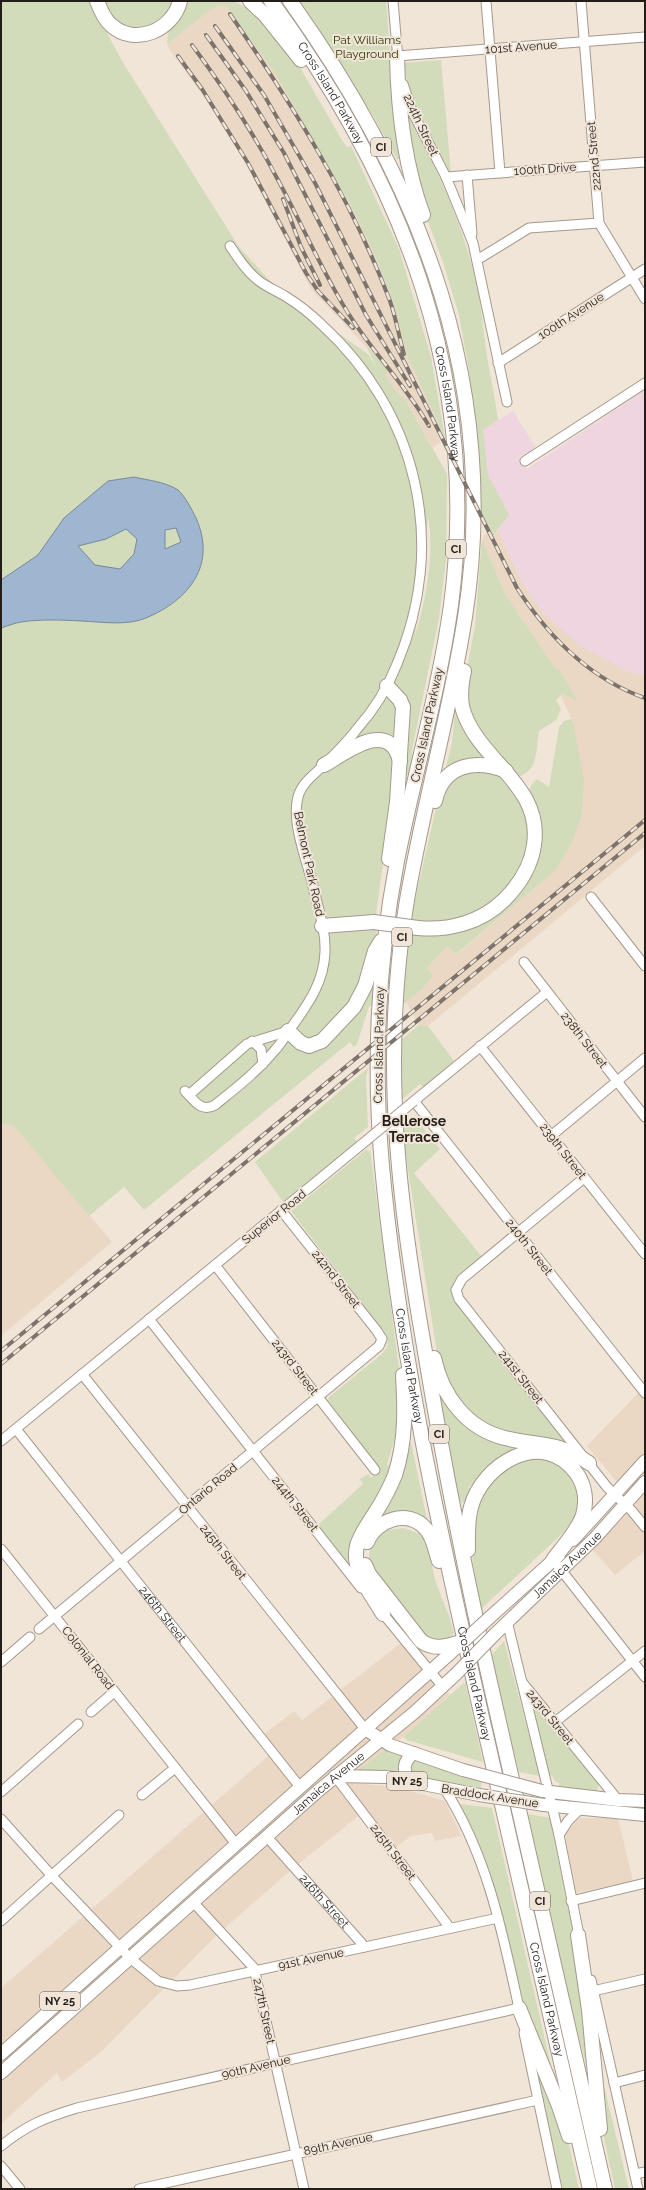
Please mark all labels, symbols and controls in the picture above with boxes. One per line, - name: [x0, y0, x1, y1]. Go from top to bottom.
- park label: Pat Williams Playground: [333, 33, 401, 61]
- street label: 101st Avenue: [484, 37, 558, 57]
- street label: Cross Island Parkway: [295, 39, 367, 147]
- street label: 224th Street: [401, 92, 441, 158]
- street label: 222nd Street: [584, 121, 604, 191]
- road number: CI: [371, 138, 391, 156]
- street label: 100th Drive: [513, 160, 577, 178]
- street label: 100th Avenue: [535, 290, 607, 342]
- street label: Cross Island Parkway: [432, 345, 463, 463]
- road number: CI: [446, 540, 466, 558]
- street label: Cross Island Parkway: [408, 666, 446, 784]
- street label: Belmont Park Road: [291, 810, 327, 918]
- road number: CI: [392, 928, 412, 946]
- street label: Cross Island Parkway: [371, 986, 387, 1104]
- street label: 238th Street: [558, 1009, 610, 1071]
- district label: Bellerose Terrace: [382, 1113, 447, 1145]
- street label: 239th Street: [537, 1120, 589, 1182]
- street label: Superior Road: [239, 1187, 309, 1247]
- street label: 240th Street: [503, 1216, 555, 1278]
- street label: 242nd Street: [309, 1247, 363, 1311]
- street label: Cross Island Parkway: [393, 1307, 426, 1426]
- street label: 243rd Street: [269, 1336, 321, 1398]
- street label: 241st Street: [496, 1347, 546, 1407]
- road number: CI: [429, 1425, 449, 1443]
- street label: Ontario Road: [176, 1460, 240, 1518]
- street label: 244th Street: [269, 1473, 321, 1535]
- street label: 245th Street: [197, 1521, 249, 1583]
- street label: Jamaica Avenue: [530, 1528, 605, 1601]
- street label: 246th Street: [136, 1583, 189, 1645]
- street label: Colonial Road: [59, 1623, 117, 1693]
- street label: Cross Island Parkway: [455, 1625, 494, 1743]
- street label: 243rd Street: [523, 1687, 577, 1747]
- street label: Jamaica Avenue: [289, 1749, 367, 1818]
- road number: NY 25: [387, 1772, 427, 1790]
- street label: Braddock Avenue: [440, 1781, 540, 1811]
- street label: 245th Street: [367, 1821, 419, 1883]
- street label: 246th Street: [297, 1871, 352, 1931]
- road number: CI: [530, 1892, 550, 1910]
- street label: Cross Island Parkway: [527, 1941, 567, 2059]
- street label: 91st Avenue: [277, 1945, 345, 1973]
- street label: 247th Street: [250, 1977, 278, 2045]
- road number: NY 25: [40, 1992, 80, 2010]
- street label: 90th Avenue: [220, 2052, 292, 2082]
- street label: 89th Avenue: [302, 2130, 374, 2158]

